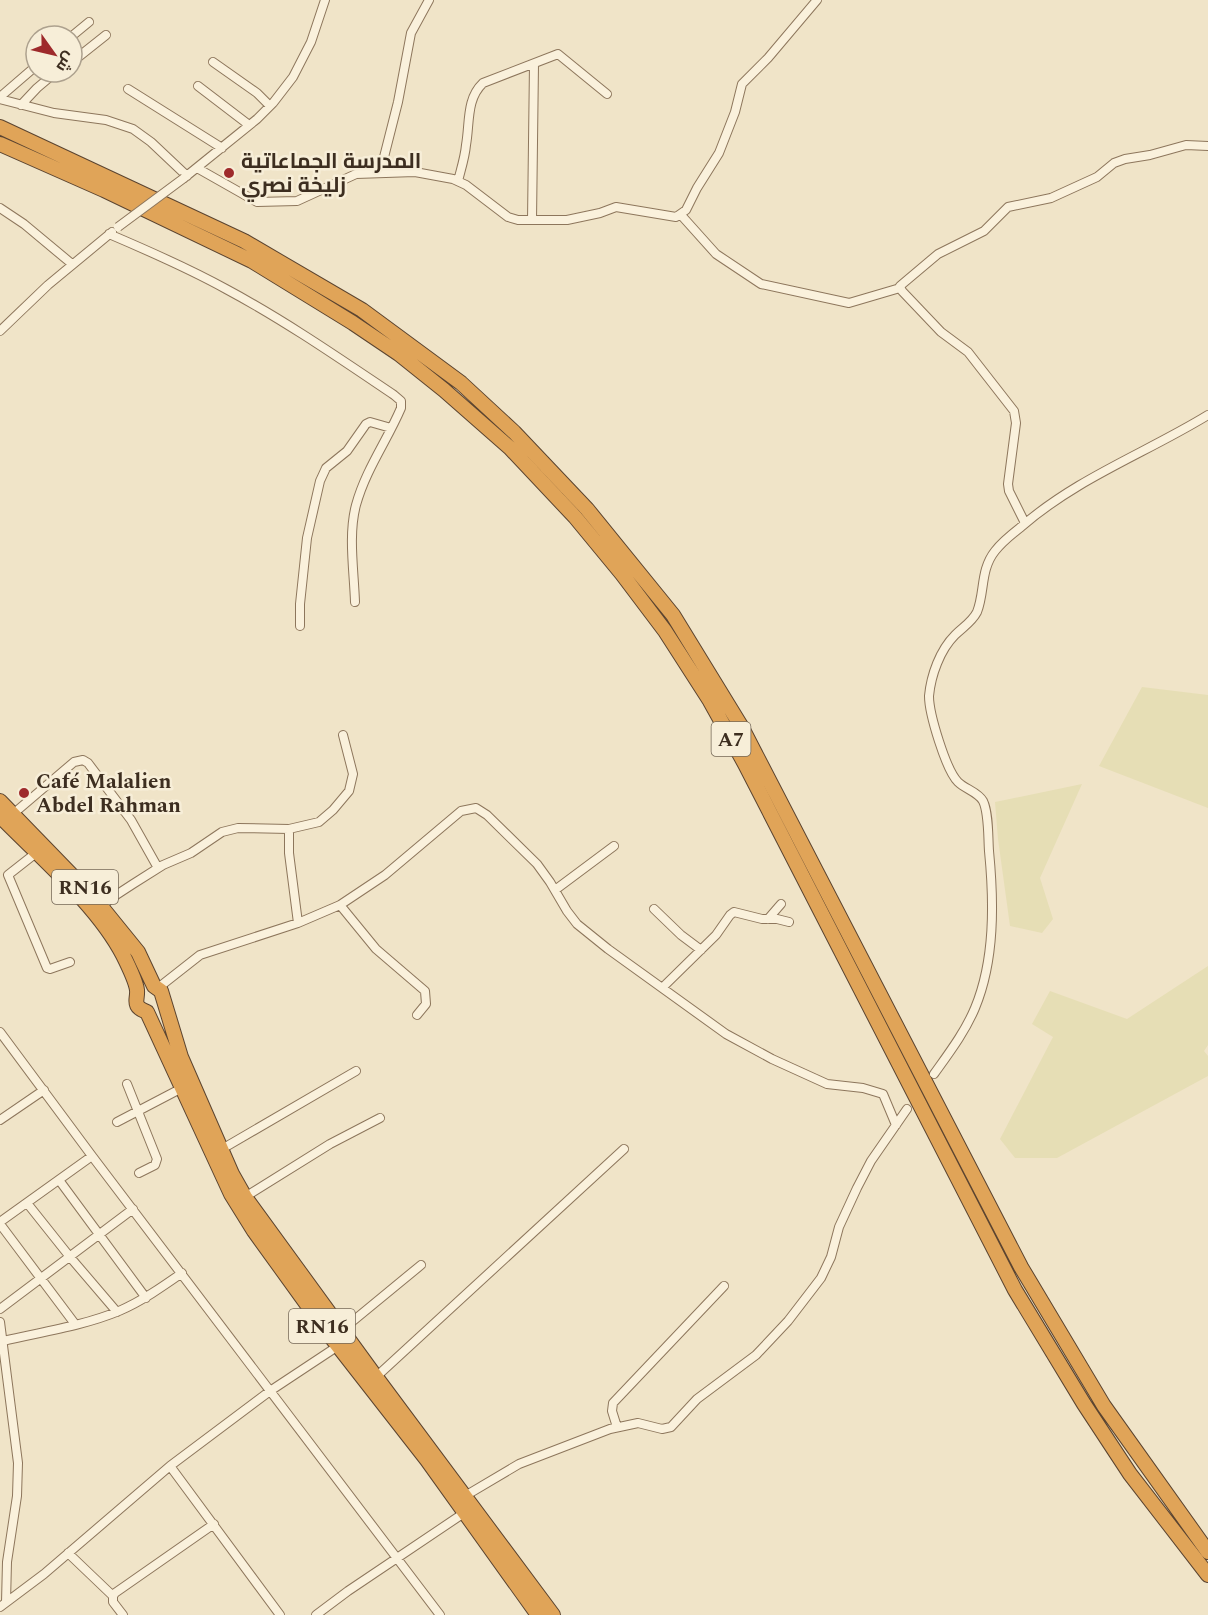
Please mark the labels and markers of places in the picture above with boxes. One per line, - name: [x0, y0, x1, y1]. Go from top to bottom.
- place label: المدرسة الجماعاتية زليخة نصري: [241, 146, 421, 202]
- marker: المدرسة الجماعاتية زليخة نصري: [222, 166, 236, 180]
- place label: Café Malalien Abdel Rahman: [36, 766, 181, 822]
- marker: Café Malalien Abdel Rahman: [17, 786, 31, 800]

